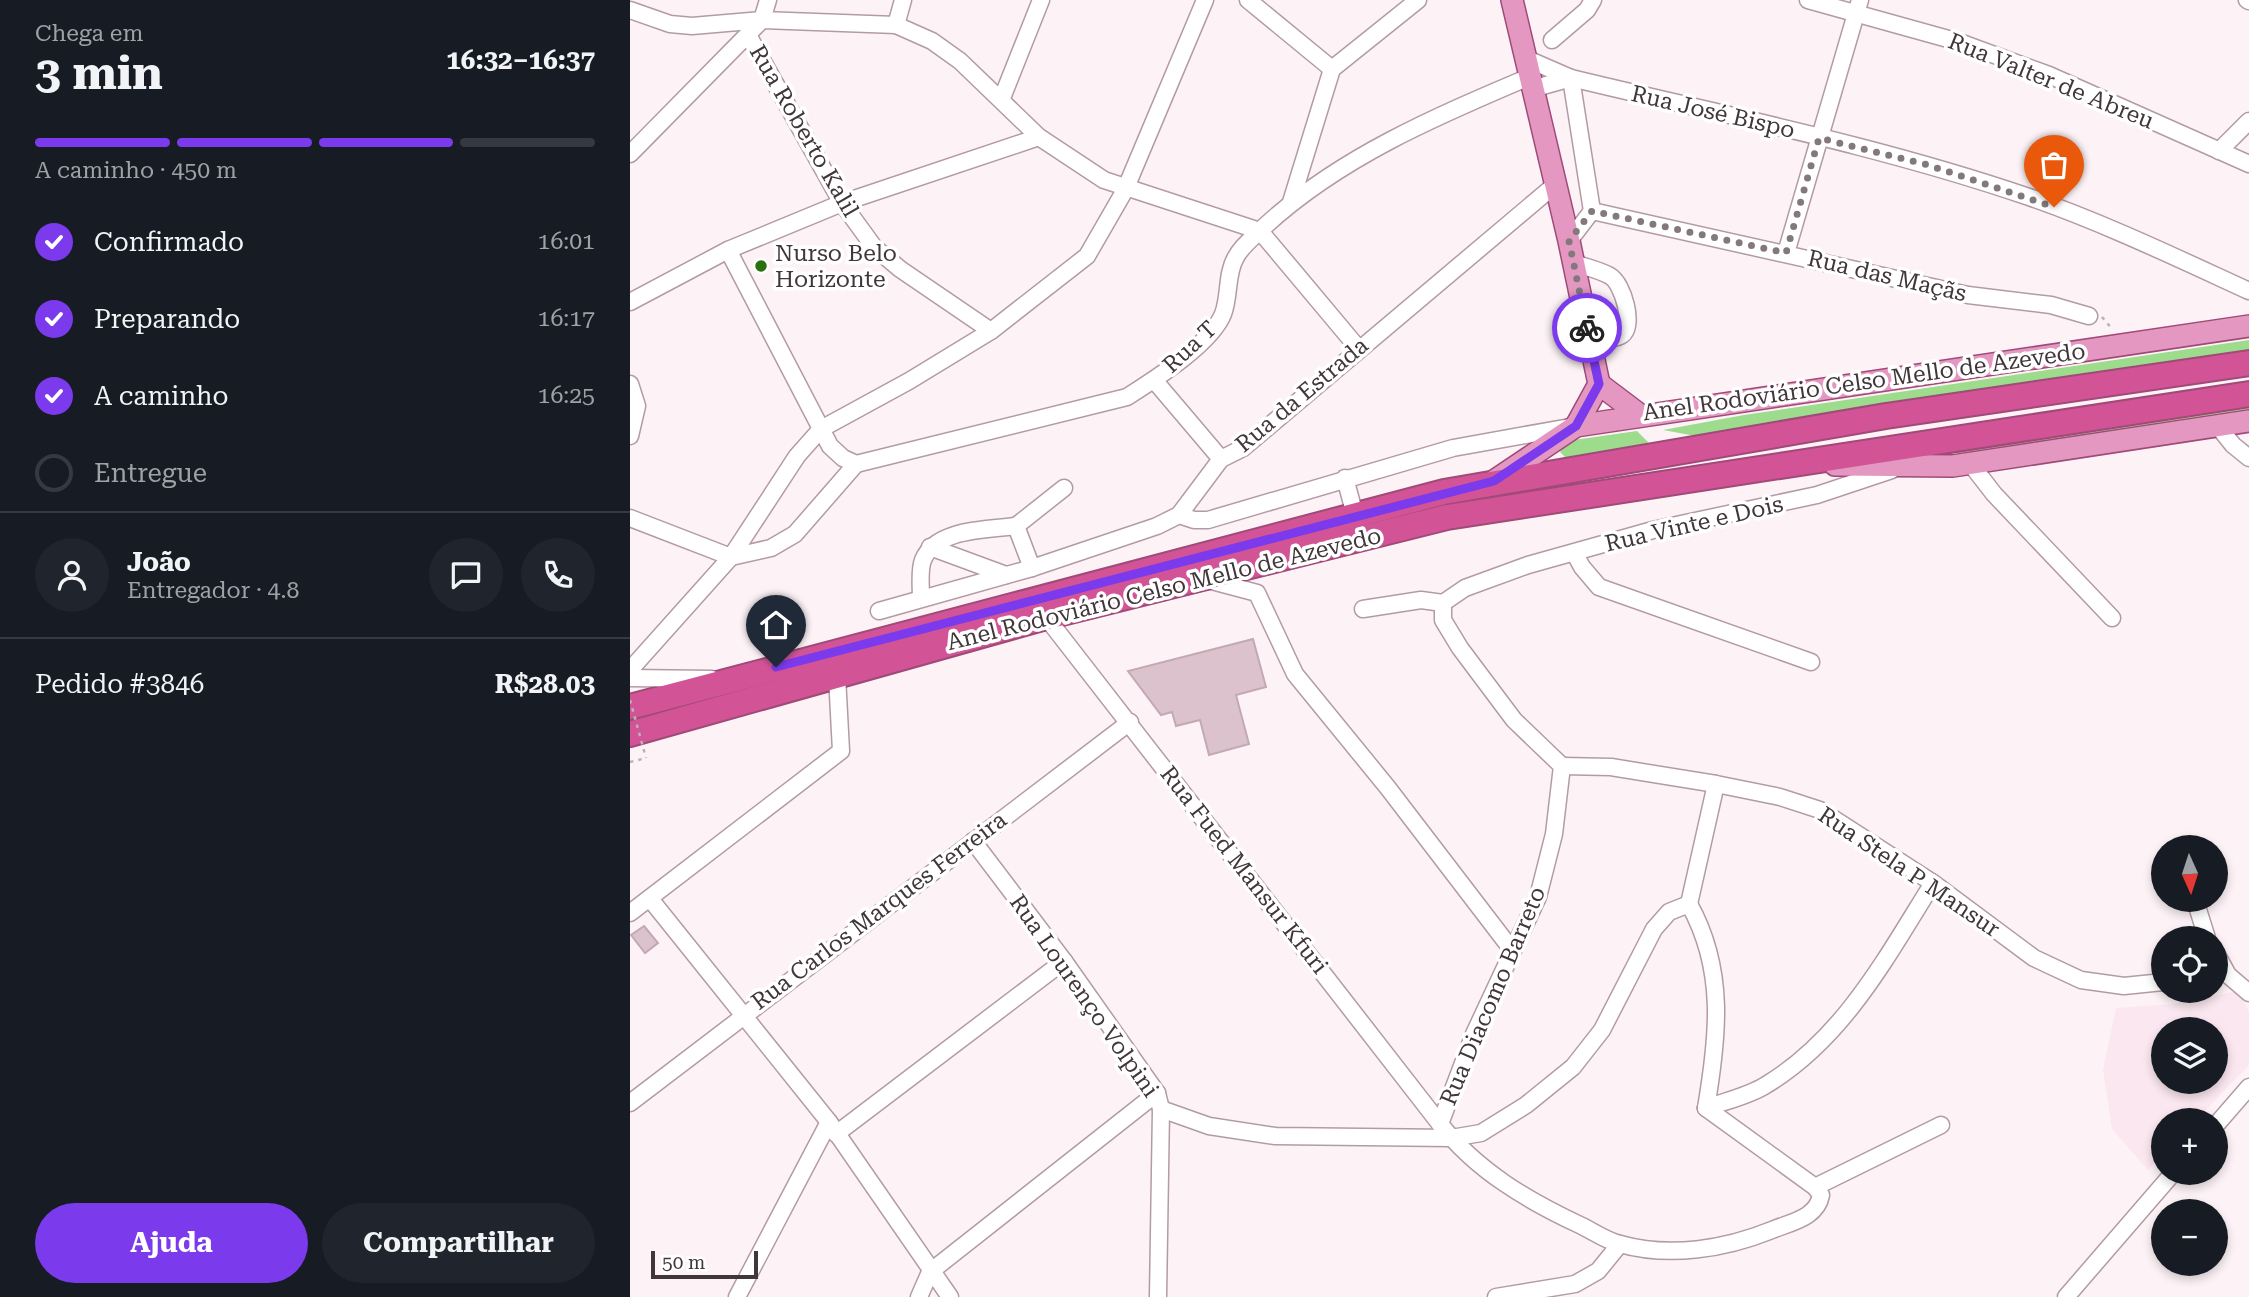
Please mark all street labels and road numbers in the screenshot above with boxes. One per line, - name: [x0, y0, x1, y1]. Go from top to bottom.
- street label: Rua Valter de Abreu: [1944, 27, 2158, 135]
- street label: Rua Roberto Kalil: [744, 40, 864, 222]
- street label: Rua José Bispo: [1629, 80, 1797, 144]
- street label: Rua das Maçãs: [1805, 245, 1969, 307]
- street label: Rua T: [1158, 315, 1222, 379]
- street label: Rua da Estrada: [1230, 332, 1374, 458]
- street label: Anel Rodoviário Celso Mello de Azevedo: [1641, 338, 2087, 426]
- street label: Rua Vinte e Dois: [1602, 490, 1786, 558]
- street label: Anel Rodoviário Celso Mello de Azevedo: [944, 522, 1384, 656]
- street label: Rua Fued Mansur Kfuri: [1155, 761, 1333, 979]
- street label: Rua Stela P Mansur: [1813, 801, 2005, 943]
- street label: Rua Carlos Marques Ferreira: [746, 806, 1012, 1016]
- street label: Rua Diacomo Barreto: [1435, 883, 1551, 1109]
- street label: Rua Lourenço Volpini: [1004, 890, 1164, 1102]

